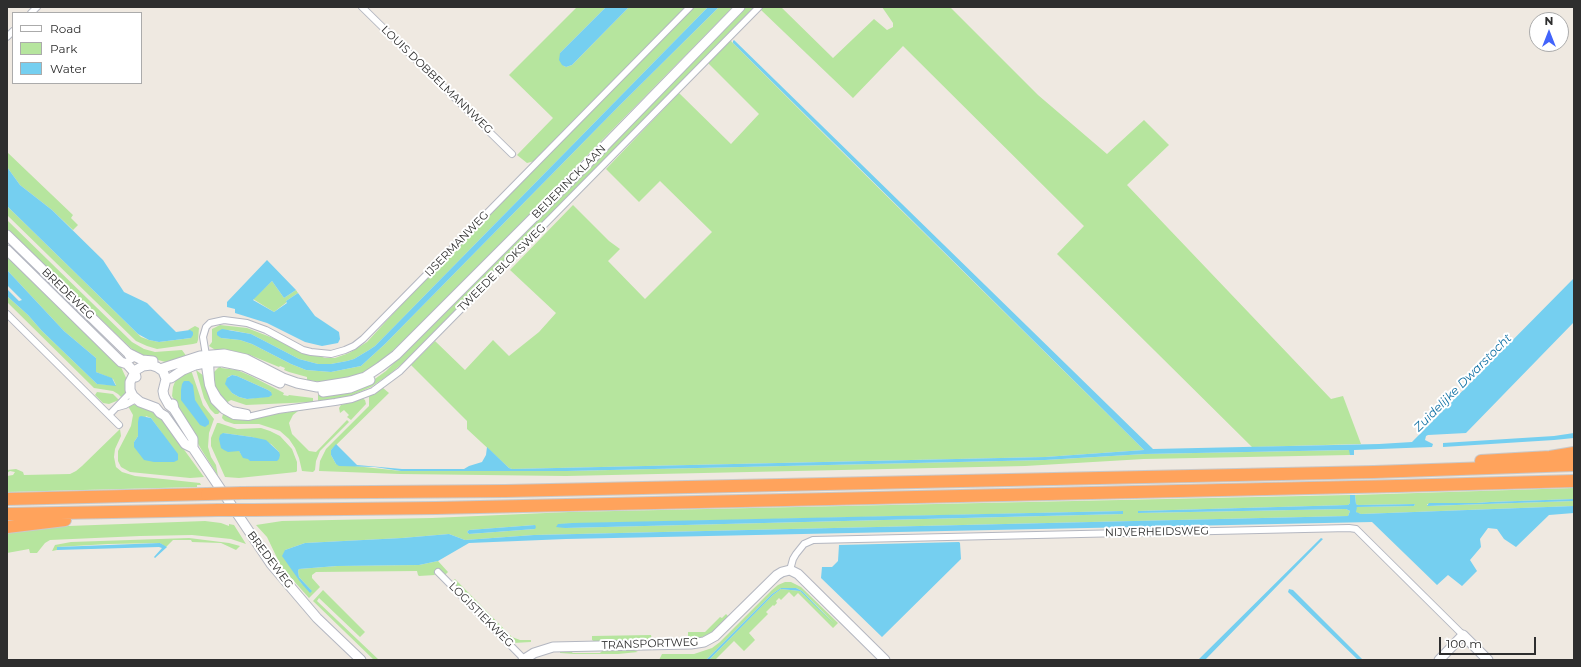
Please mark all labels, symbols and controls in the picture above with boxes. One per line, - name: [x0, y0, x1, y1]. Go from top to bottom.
- legend: [12, 12, 142, 84]
- north arrow: [1529, 12, 1569, 52]
- text: N: [1545, 14, 1553, 28]
- text: Road: [50, 21, 81, 36]
- street label: LOUIS DOBBELMANNWEG: [378, 23, 496, 137]
- text: Park: [50, 41, 77, 56]
- text: Water: [50, 61, 86, 76]
- street label: BEIJERINCKLAAN: [529, 142, 609, 222]
- street label: IJSERMANWEG: [422, 208, 492, 280]
- street label: TWEEDE BLOKSWEG: [455, 221, 549, 315]
- street label: BREDEWEG: [39, 266, 97, 322]
- water label: Zuidelijke Dwarstocht: [1411, 331, 1515, 435]
- street label: NIJVERHEIDSWEG: [1105, 524, 1209, 540]
- street label: BREDEWEG: [244, 529, 296, 591]
- street label: LOGISTIEKWEG: [446, 580, 516, 650]
- scale bar: [1441, 629, 1538, 655]
- street label: TRANSPORTWEG: [601, 636, 699, 652]
- text: 100 m: [1446, 636, 1482, 651]

